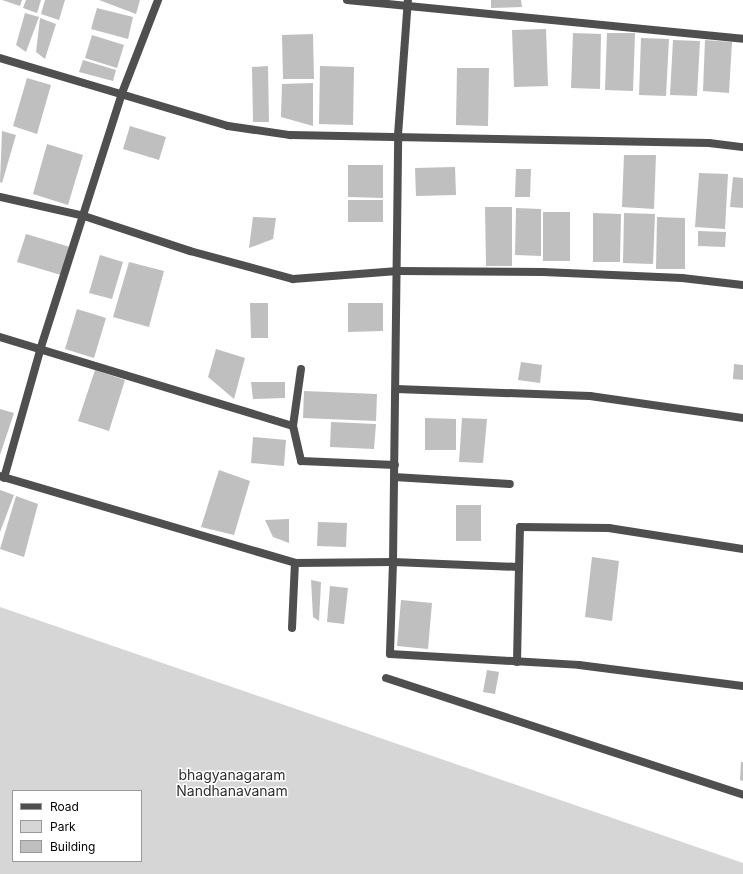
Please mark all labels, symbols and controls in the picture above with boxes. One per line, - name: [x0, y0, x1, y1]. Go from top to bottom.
- park label: bhagyanagaram Nandhanavanam: [176, 767, 288, 800]
- legend: [12, 790, 142, 862]
- text: Road: [50, 799, 79, 814]
- text: Park: [50, 819, 76, 834]
- text: Building: [50, 839, 95, 854]

